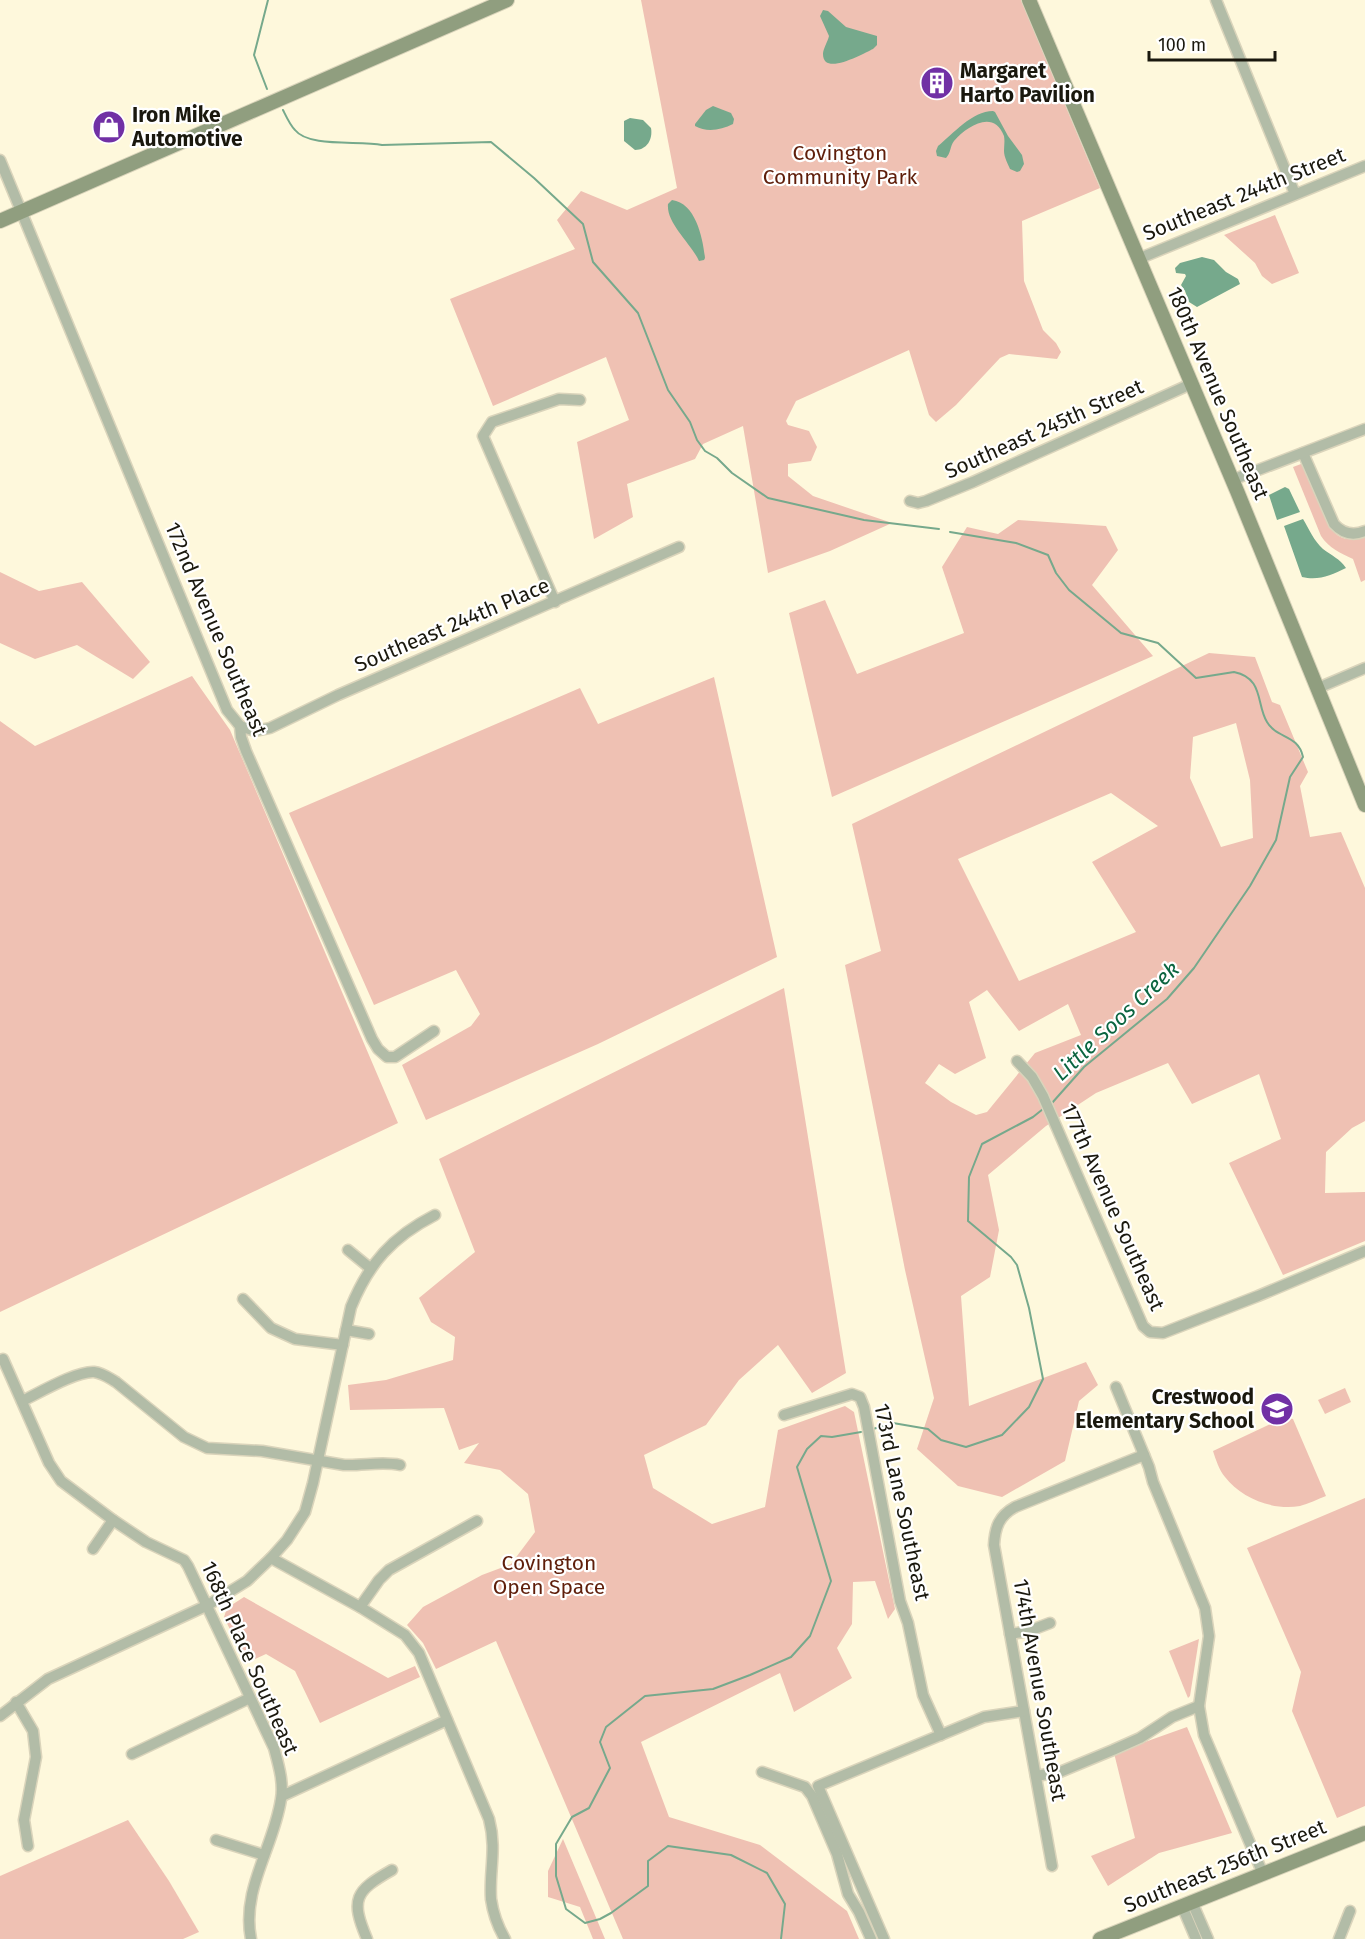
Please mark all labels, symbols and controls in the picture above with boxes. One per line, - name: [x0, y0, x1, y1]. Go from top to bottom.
- scale bar: [1149, 24, 1275, 62]
- text: 100 m: [1158, 34, 1206, 56]
- place label: Margaret Harto Pavilion: [960, 58, 1095, 108]
- building icon: Margaret Harto Pavilion: [919, 65, 955, 101]
- place label: Iron Mike Automotive: [131, 102, 243, 152]
- shop icon: Iron Mike Automotive: [91, 109, 127, 145]
- park label: Covington Community Park: [763, 140, 918, 190]
- street label: Southeast 244th Street: [1139, 141, 1349, 246]
- street label: 180th Avenue Southeast: [1161, 283, 1275, 504]
- street label: Southeast 245th Street: [941, 373, 1148, 485]
- street label: 172nd Avenue Southeast: [159, 518, 273, 740]
- street label: Southeast 244th Place: [351, 572, 553, 678]
- water label: Little Soos Creek: [1047, 956, 1185, 1086]
- street label: 177th Avenue Southeast: [1056, 1099, 1171, 1315]
- place label: Crestwood Elementary School: [1075, 1384, 1255, 1434]
- school or university icon: Crestwood Elementary School: [1259, 1391, 1295, 1427]
- street label: 173rd Lane Southeast: [868, 1401, 936, 1603]
- park label: Covington Open Space: [493, 1550, 605, 1600]
- street label: 168th Place Southeast: [196, 1557, 305, 1759]
- street label: 174th Avenue Southeast: [1008, 1577, 1072, 1804]
- street label: Southeast 256th Street: [1120, 1813, 1330, 1918]

